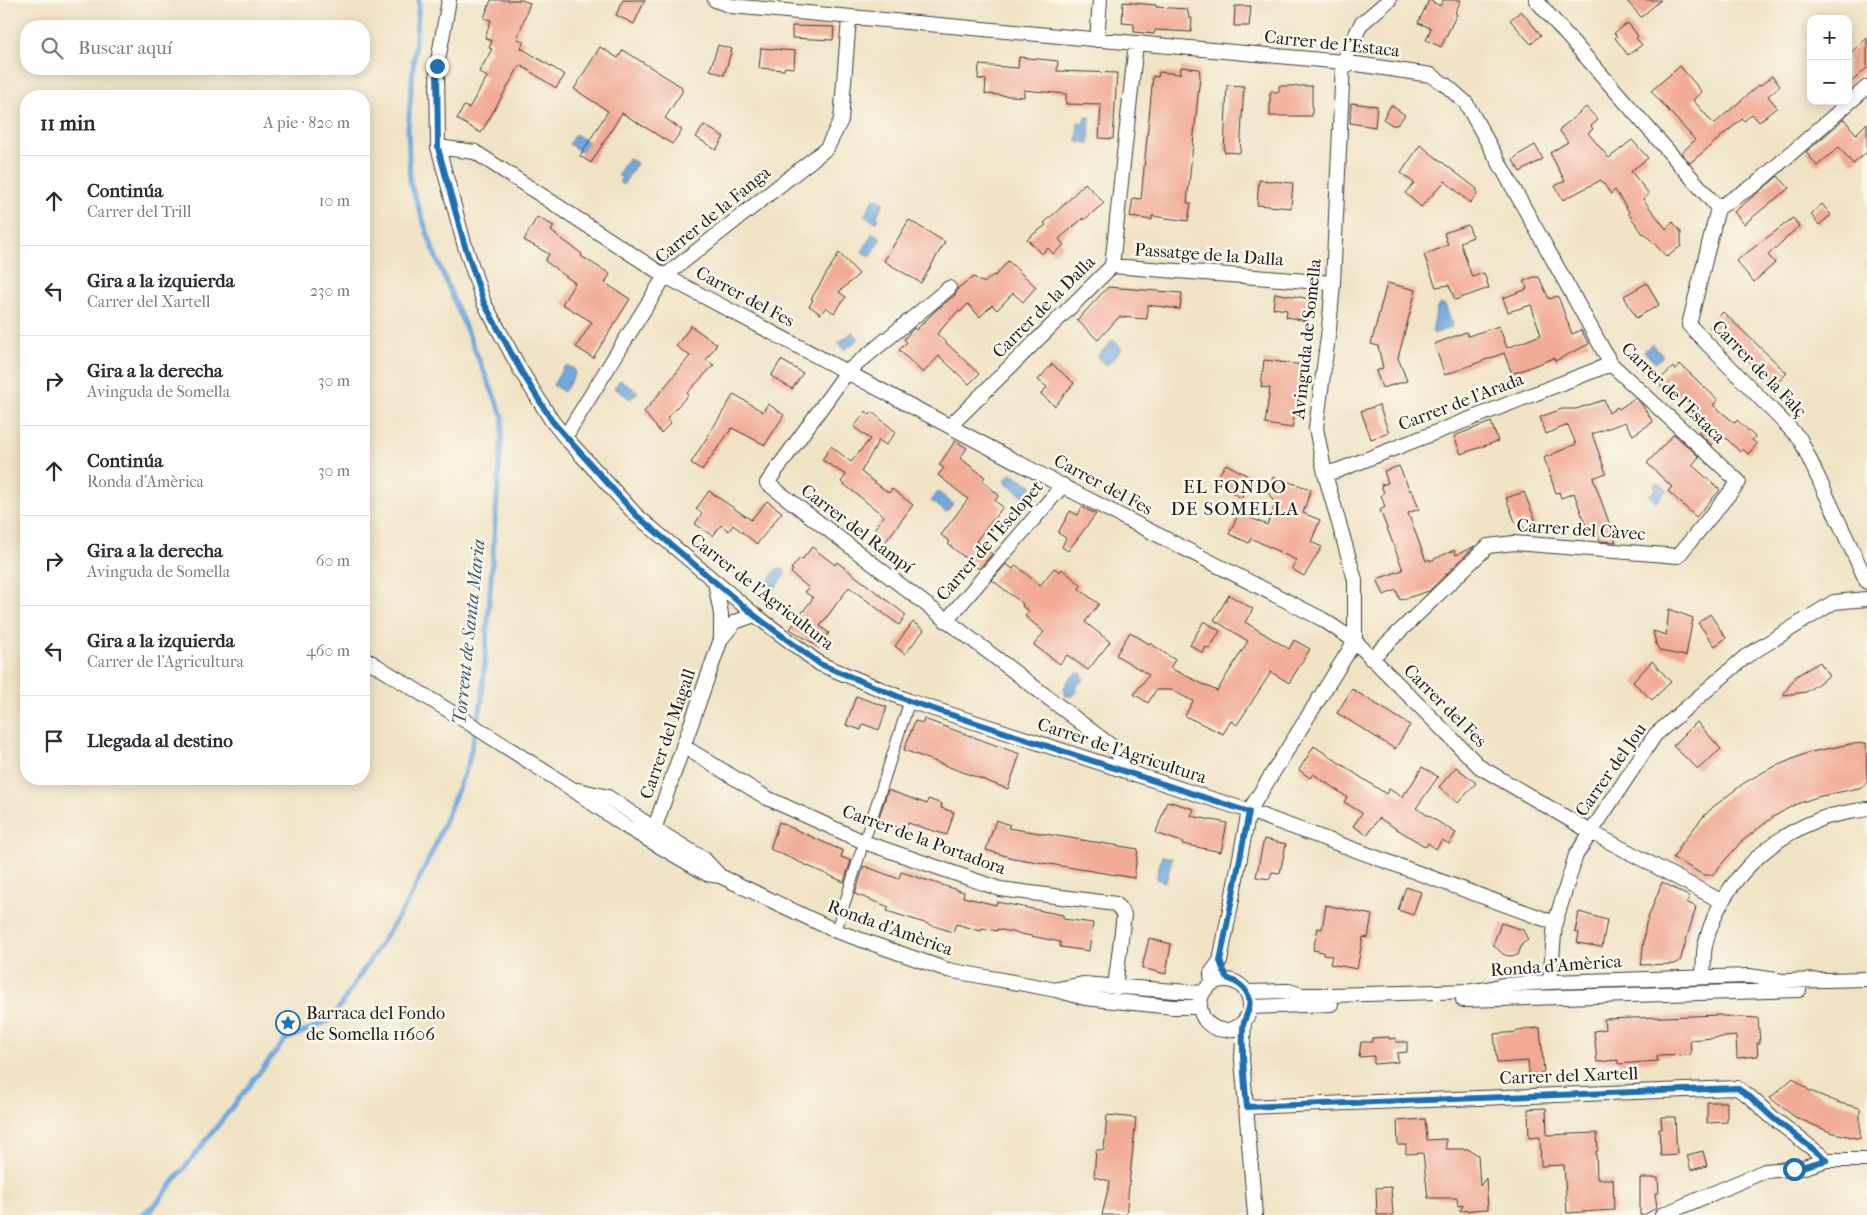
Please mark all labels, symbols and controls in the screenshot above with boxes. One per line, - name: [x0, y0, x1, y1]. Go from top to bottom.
- map controls: [1807, 15, 1852, 105]
- button: +: [1807, 15, 1852, 60]
- search box: [20, 20, 370, 75]
- street label: Carrer de l'Estaca: [1263, 26, 1401, 62]
- icon: search: [38, 34, 66, 62]
- text: Buscar aquí: [78, 37, 172, 59]
- route end: [426, 55, 449, 78]
- button: −: [1807, 60, 1852, 105]
- text: 11 min: [40, 111, 95, 135]
- text: A pie · 820 m: [263, 113, 350, 132]
- street label: Carrer de la Fanga: [651, 162, 775, 268]
- text: Continúa: [87, 180, 163, 202]
- icon: ahead: [40, 187, 68, 215]
- text: 10 m: [319, 191, 350, 210]
- text: Carrer del Trill: [87, 202, 191, 221]
- street label: Passatge de la Dalla: [1134, 239, 1285, 271]
- street label: Carrer de la Dalla: [988, 251, 1100, 363]
- street label: Avinguda de Somella: [1288, 257, 1326, 421]
- street label: Carrer del Fes: [692, 262, 798, 332]
- text: Gira a la izquierda: [87, 270, 234, 292]
- icon: left: [40, 277, 68, 305]
- text: 230 m: [310, 281, 350, 300]
- text: Carrer del Xartell: [87, 292, 210, 311]
- street label: Carrer de la Falç: [1708, 316, 1811, 422]
- street label: Carrer de l'Estaca: [1617, 338, 1730, 448]
- text: Gira a la derecha: [87, 360, 223, 382]
- icon: right: [40, 367, 68, 395]
- street label: Carrer de l'Arada: [1395, 368, 1527, 436]
- text: 30 m: [318, 371, 350, 390]
- text: Avinguda de Somella: [87, 382, 230, 401]
- text: Continúa: [87, 450, 163, 472]
- street label: Carrer del Fes: [1050, 450, 1156, 520]
- icon: ahead: [40, 457, 68, 485]
- text: 30 m: [318, 461, 350, 480]
- text: Ronda d'Amèrica: [87, 472, 204, 491]
- street label: Carrer de l'Esclopet: [932, 476, 1048, 605]
- district label: EL FONDO DE SOMELLA: [1170, 476, 1300, 520]
- street label: Carrer del Rampí: [797, 480, 918, 578]
- street label: Carrer del Càvec: [1516, 515, 1646, 545]
- street label: Carrer de l'Agricultura: [686, 529, 839, 655]
- water label: Torrent de Santa Maria: [448, 538, 490, 726]
- text: Gira a la derecha: [87, 540, 223, 562]
- icon: right: [40, 547, 68, 575]
- text: 60 m: [316, 551, 350, 570]
- text: Avinguda de Somella: [87, 562, 230, 581]
- text: Gira a la izquierda: [87, 630, 234, 652]
- icon: left: [40, 637, 68, 665]
- text: 460 m: [306, 641, 350, 660]
- text: Carrer de l'Agricultura: [87, 652, 244, 671]
- street label: Carrer del Fes: [1399, 660, 1491, 752]
- street label: Carrer del Magall: [636, 666, 700, 802]
- street label: Carrer de l'Agricultura: [1035, 714, 1210, 788]
- street label: Carrer del Jou: [1571, 719, 1651, 821]
- icon: arrive: [40, 727, 68, 755]
- text: Llegada al destino: [87, 730, 233, 752]
- street label: Carrer de la Portadora: [839, 801, 1009, 880]
- street label: Ronda d'Amèrica: [825, 896, 956, 961]
- street label: Ronda d'Amèrica: [1490, 951, 1623, 981]
- place label: Barraca del Fondo de Somella 11606: [306, 1003, 445, 1045]
- place icon: Barraca del Fondo de Somella 11606: [275, 1010, 301, 1036]
- street label: Carrer del Xartell: [1499, 1063, 1639, 1089]
- route start: [1783, 1158, 1806, 1181]

